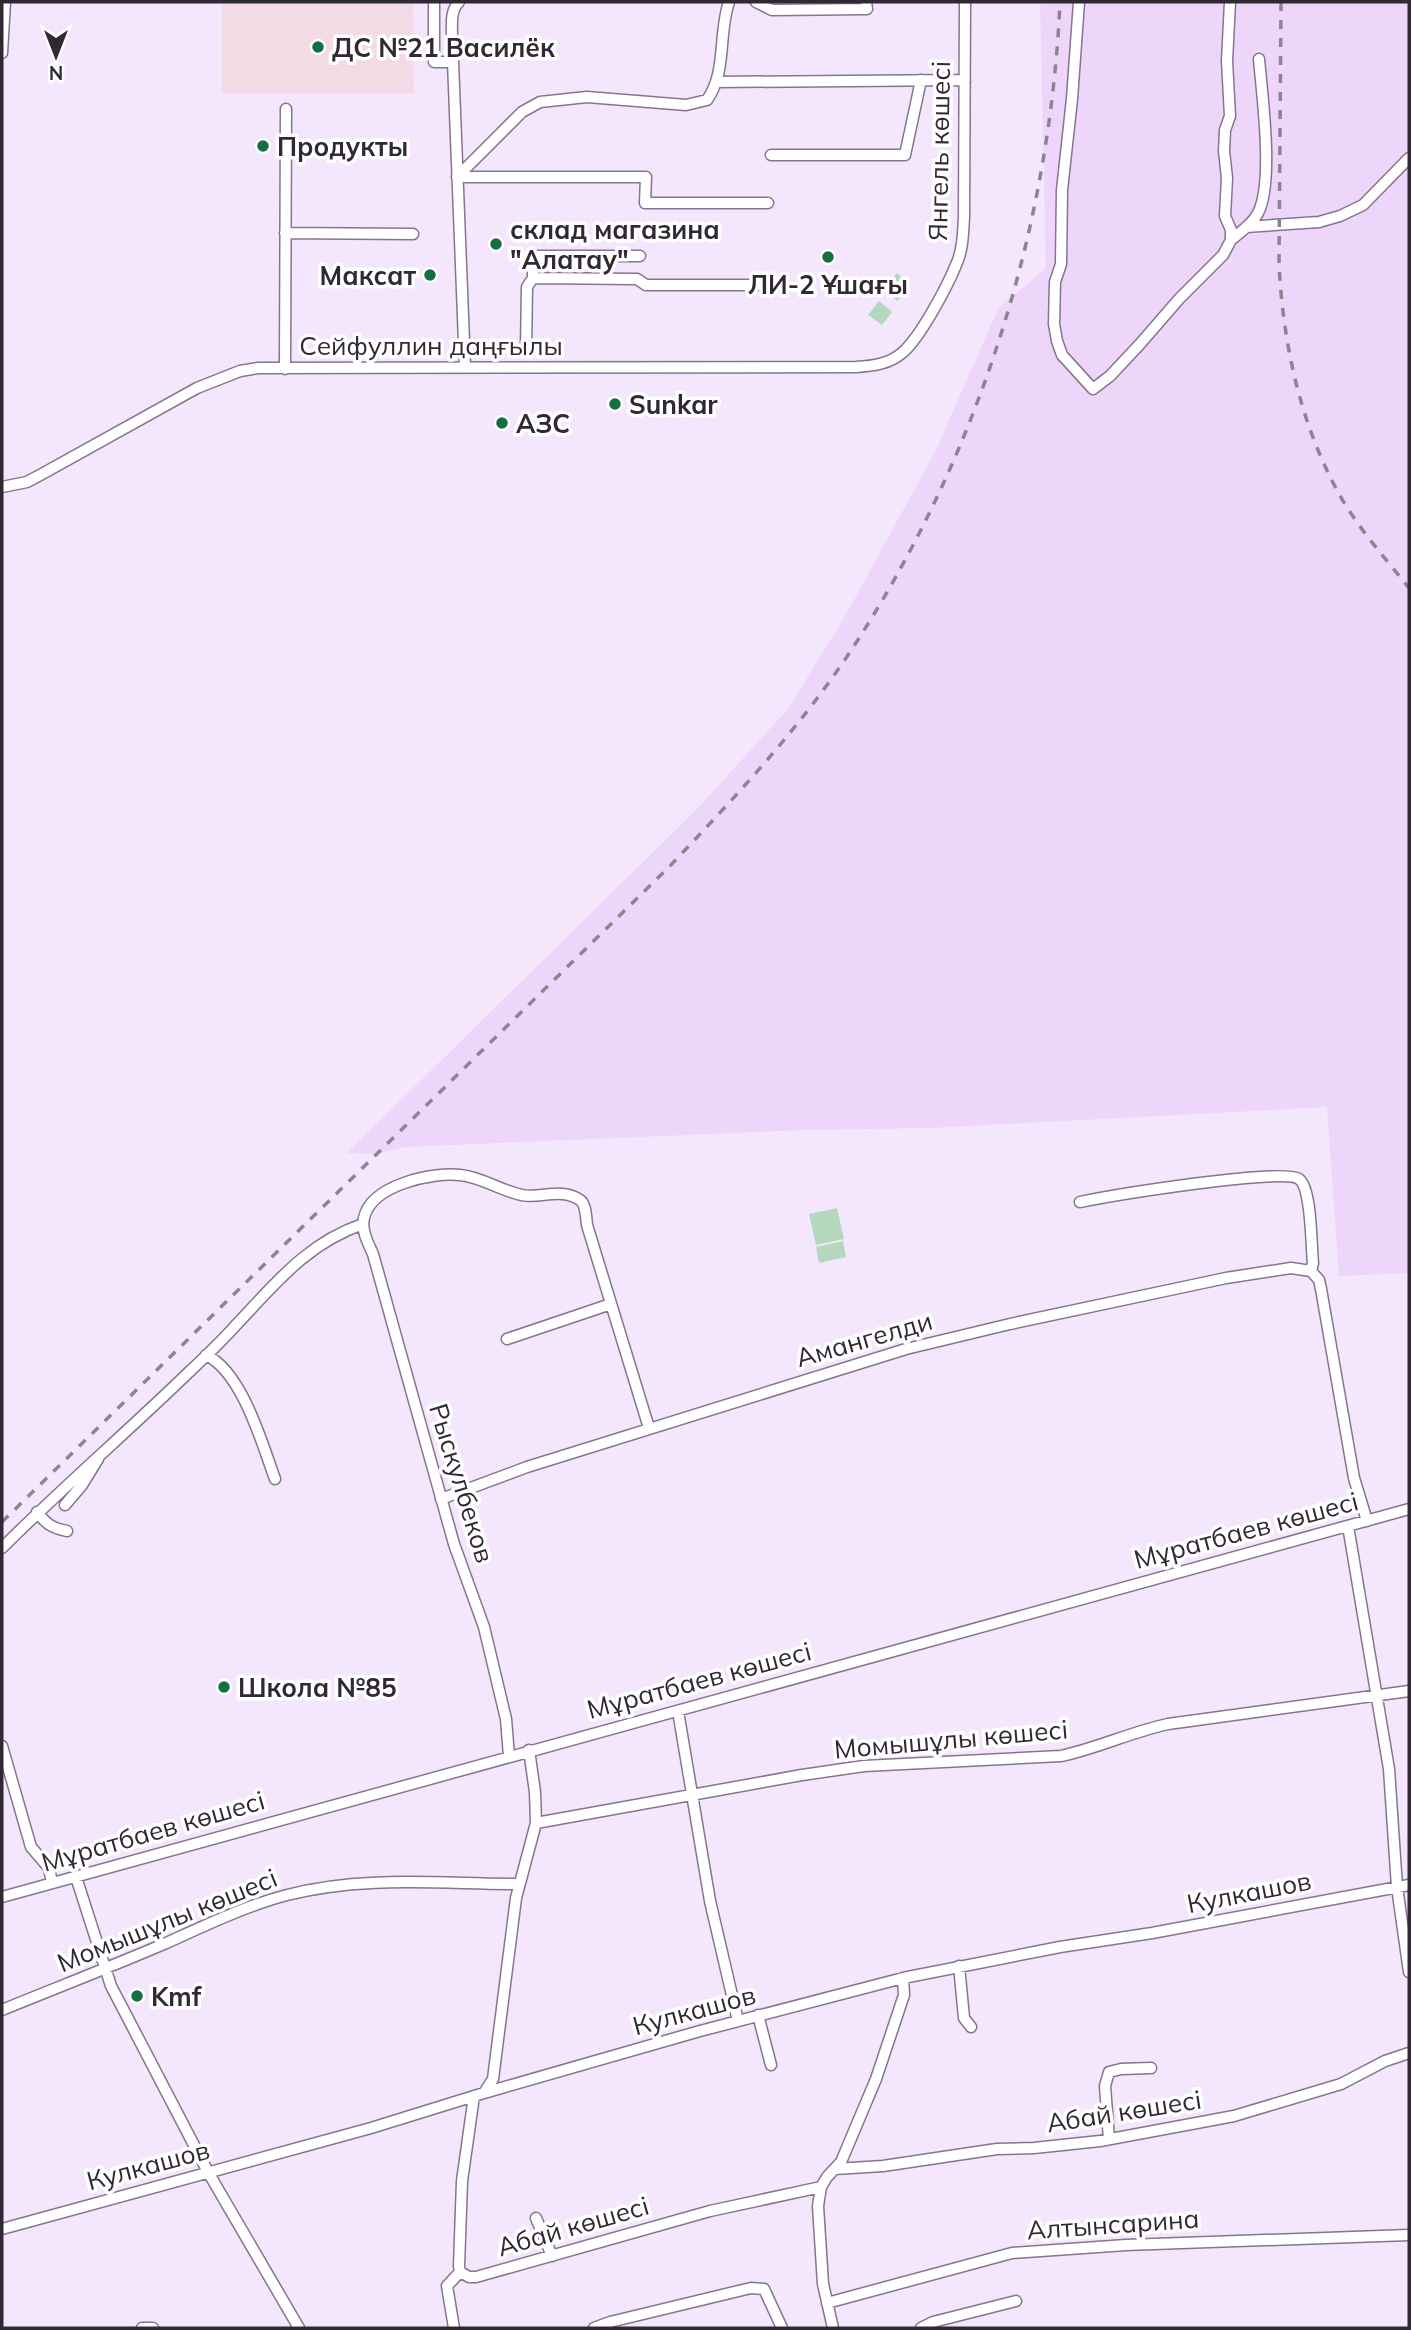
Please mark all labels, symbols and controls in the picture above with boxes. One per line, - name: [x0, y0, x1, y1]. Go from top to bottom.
- north arrow: [21, 21, 91, 91]
- place label: ДС №21 Василёк: [332, 31, 555, 64]
- marker: ДС №21 Василёк: [310, 39, 326, 55]
- text: N: [49, 61, 63, 85]
- street label: Янгель көшесі: [921, 61, 957, 241]
- place label: Продукты: [277, 130, 408, 163]
- marker: Продукты: [255, 138, 271, 154]
- place label: склад магазина "Алатау": [510, 213, 720, 276]
- marker: склад магазина "Алатау": [488, 236, 504, 252]
- marker: ЛИ-2 Ұшағы: [820, 249, 836, 265]
- place label: Максат: [320, 259, 416, 292]
- marker: Максат: [422, 267, 438, 283]
- place label: ЛИ-2 Ұшағы: [748, 268, 908, 301]
- street label: Сейфуллин даңғылы: [299, 329, 563, 362]
- place label: Sunkar: [629, 388, 718, 421]
- marker: Sunkar: [607, 396, 623, 412]
- place label: АЗС: [516, 407, 570, 440]
- marker: АЗС: [494, 415, 510, 431]
- street label: Амангелди: [792, 1304, 936, 1374]
- street label: Рыскулбеков: [422, 1399, 502, 1567]
- street label: Мұратбаев көшесі: [1130, 1484, 1362, 1576]
- street label: Мұратбаев көшесі: [583, 1634, 815, 1726]
- place label: Школа №85: [238, 1671, 397, 1704]
- marker: Школа №85: [216, 1679, 232, 1695]
- street label: Момышұлы көшесі: [833, 1712, 1069, 1766]
- street label: Мұратбаев көшесі: [38, 1783, 268, 1879]
- street label: Момышұлы көшесі: [52, 1861, 282, 1979]
- street label: Кулкашов: [1184, 1864, 1314, 1920]
- street label: Кулкашов: [629, 1978, 759, 2042]
- place label: Kmf: [151, 1980, 202, 2013]
- marker: Kmf: [129, 1988, 145, 2004]
- street label: Абай көшесі: [1044, 2082, 1204, 2140]
- street label: Кулкашов: [83, 2133, 213, 2197]
- street label: Абай көшесі: [493, 2189, 653, 2263]
- street label: Алтынсарина: [1026, 2202, 1200, 2246]

